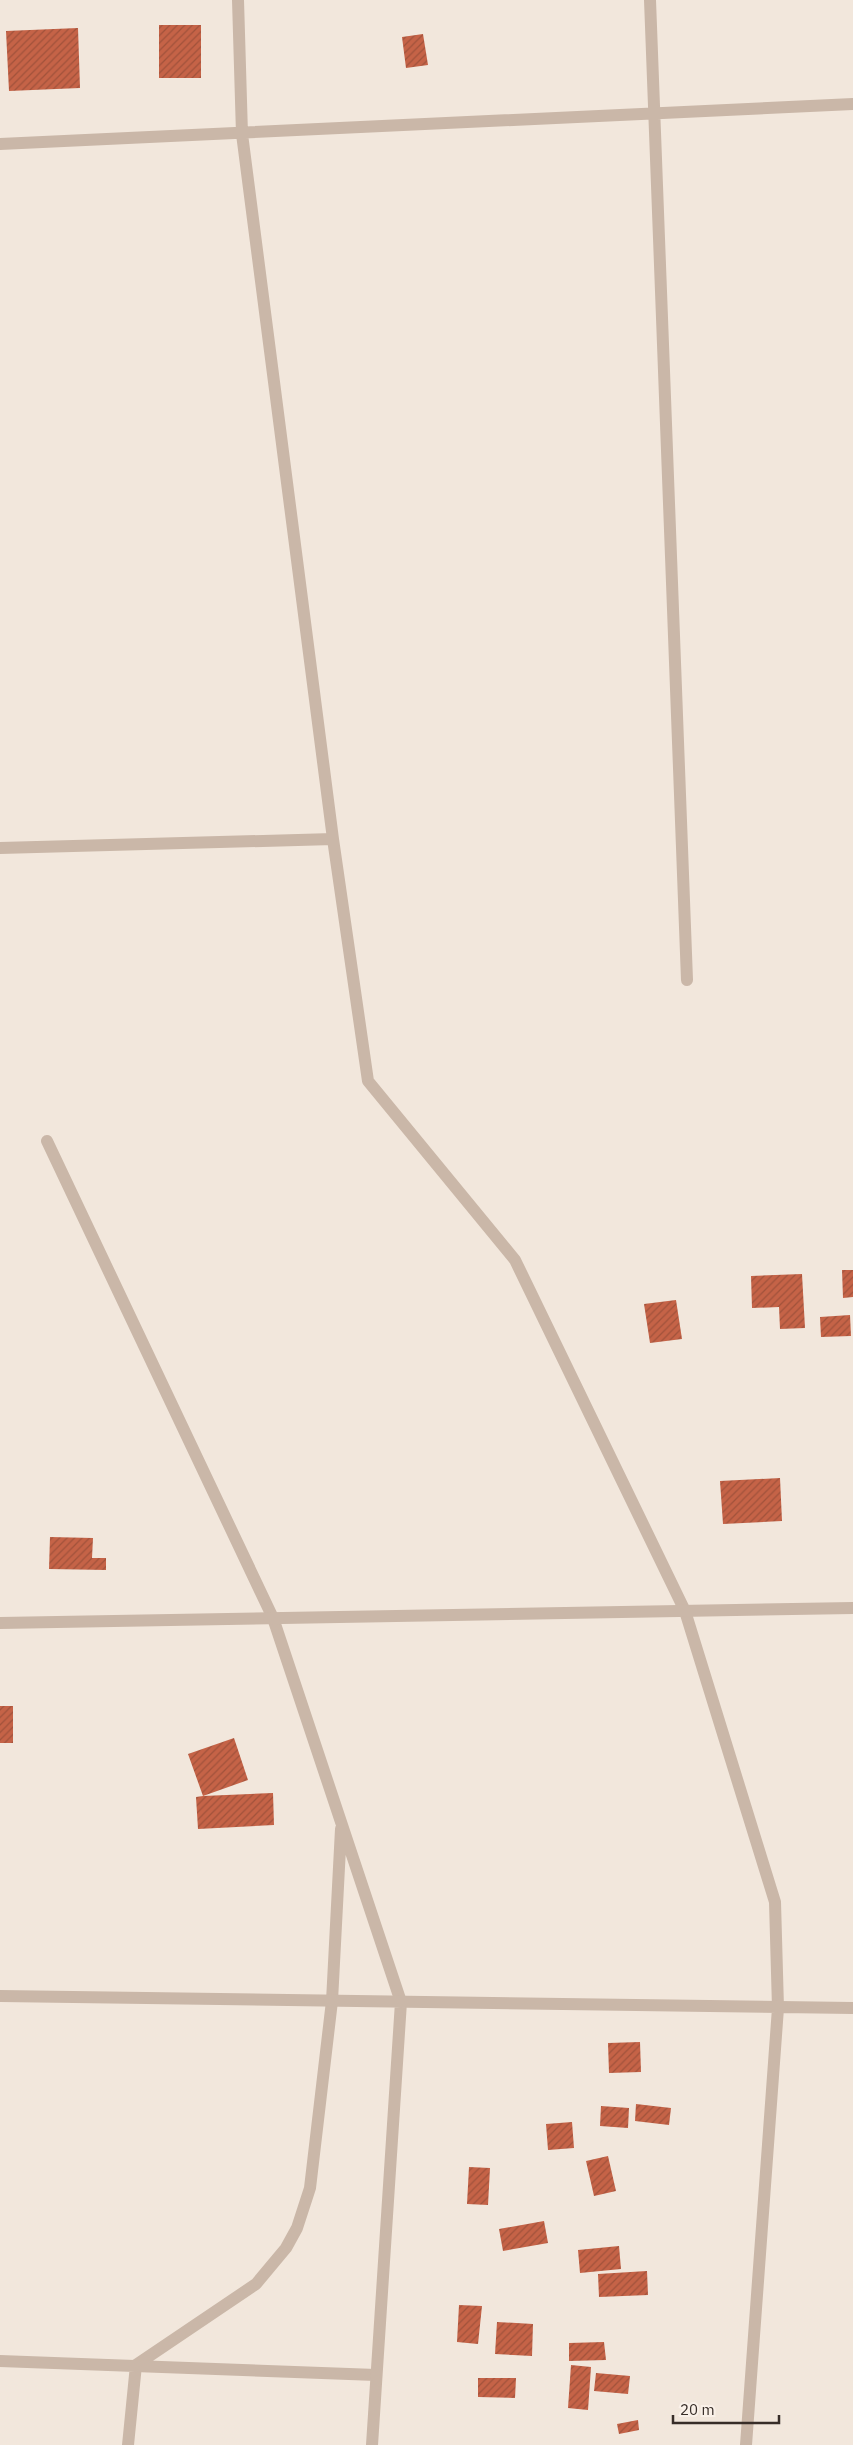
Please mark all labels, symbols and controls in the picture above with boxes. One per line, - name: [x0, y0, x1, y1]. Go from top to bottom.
- scale bar: [673, 2392, 779, 2424]
- text: 20 m: [680, 2400, 715, 2419]

